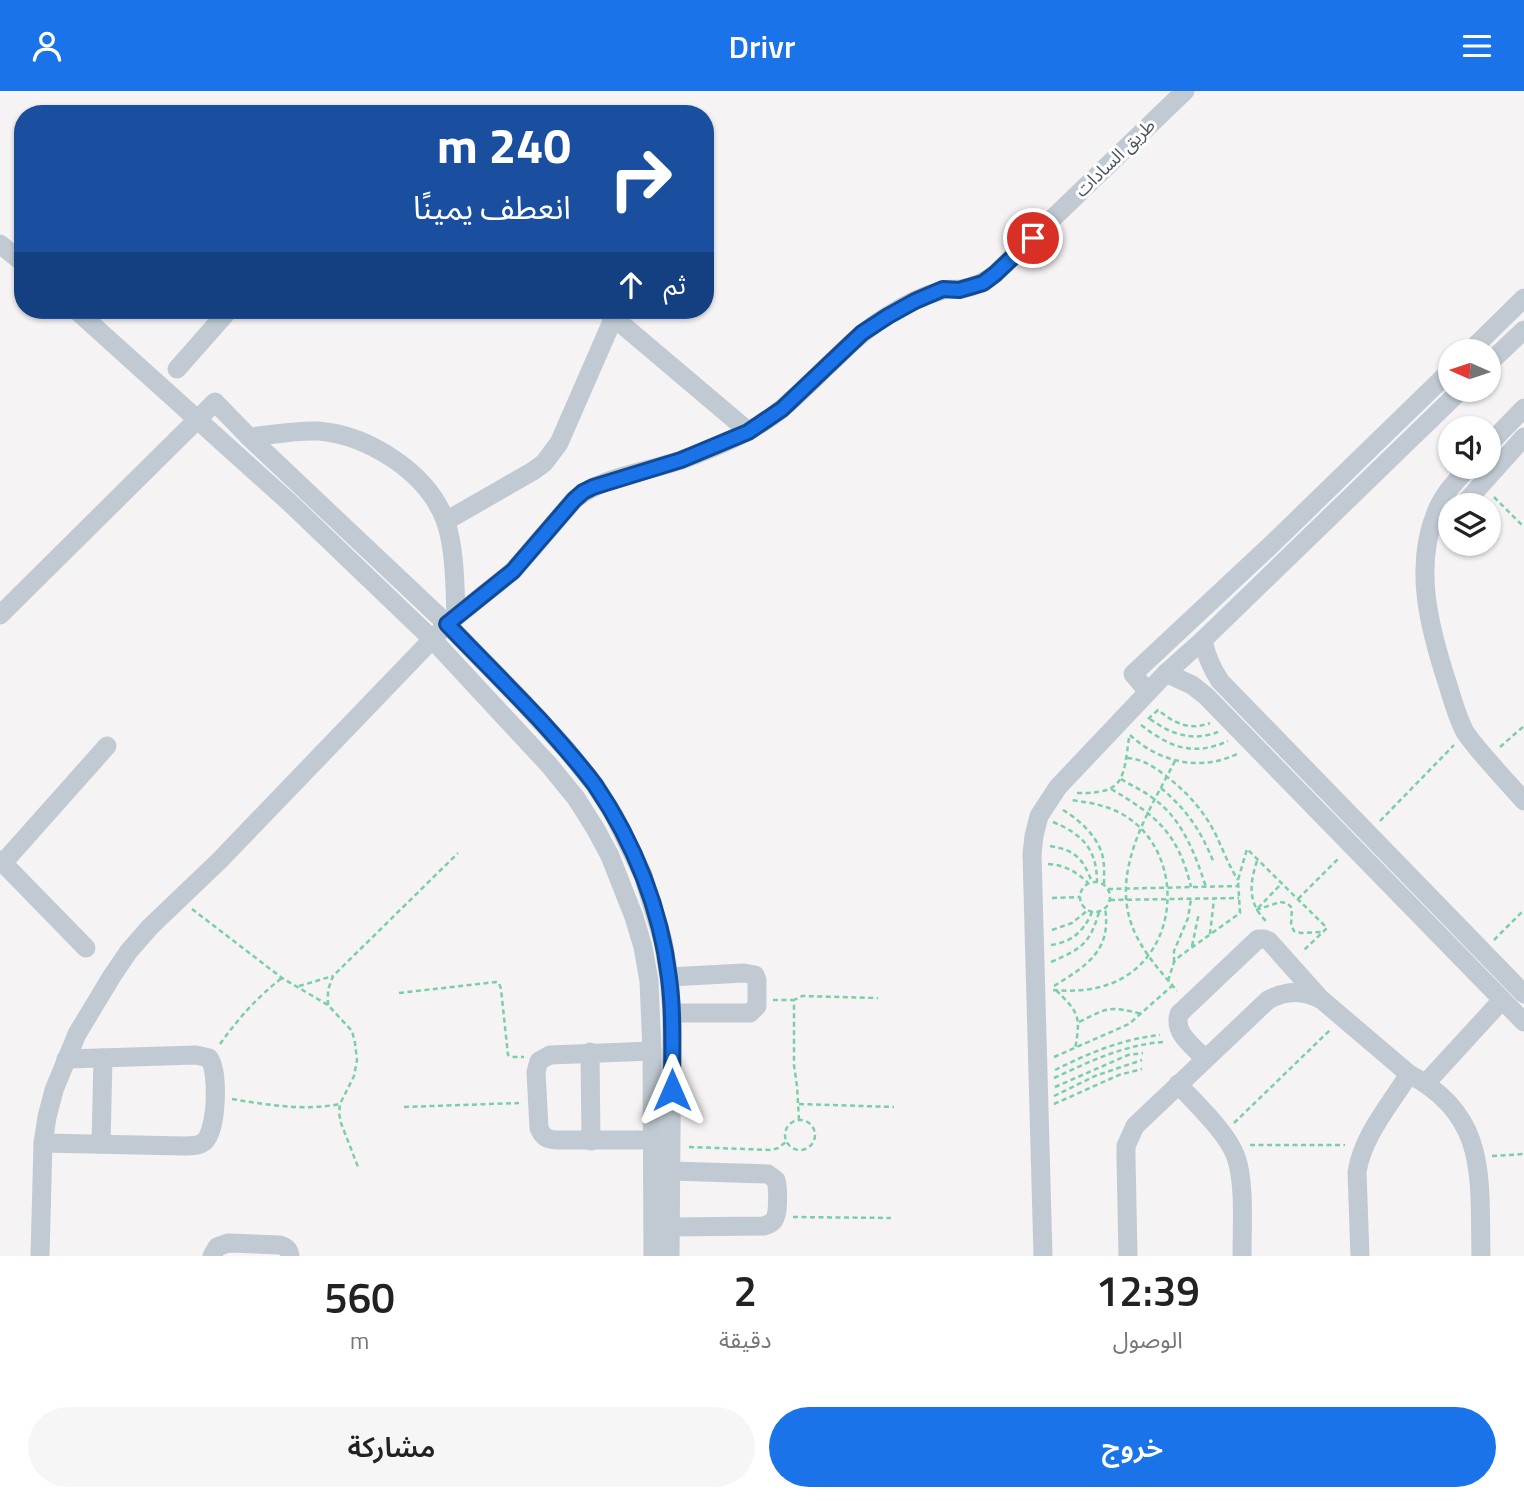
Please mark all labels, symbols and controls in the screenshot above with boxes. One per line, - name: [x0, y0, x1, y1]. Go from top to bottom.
- text: Drivr: [728, 22, 796, 70]
- icon: person: [28, 27, 66, 65]
- icon: menu: [1458, 27, 1496, 65]
- text: 240 m: [437, 107, 571, 182]
- street label: طريق السادات: [1068, 112, 1161, 203]
- icon: right: [595, 133, 686, 224]
- text: انعطف يمينًا: [413, 183, 571, 231]
- pin: [1003, 208, 1063, 268]
- icon: arrive: [1014, 219, 1052, 257]
- text: ثم: [664, 265, 686, 304]
- icon: ahead: [612, 266, 650, 304]
- north arrow: [1438, 339, 1502, 403]
- map controls: [1438, 339, 1501, 556]
- button: sound: [1438, 416, 1501, 479]
- button: layers: [1438, 493, 1501, 556]
- position arrow: [635, 1053, 709, 1127]
- text: 2: [733, 1258, 757, 1322]
- text: 12:39: [1096, 1258, 1200, 1322]
- text: 560: [324, 1265, 395, 1329]
- text: دقيقة: [719, 1322, 771, 1357]
- text: الوصول: [1113, 1322, 1183, 1357]
- text: m: [350, 1323, 369, 1358]
- button: مشاركة: [28, 1407, 755, 1487]
- button: خروج: [769, 1407, 1496, 1487]

